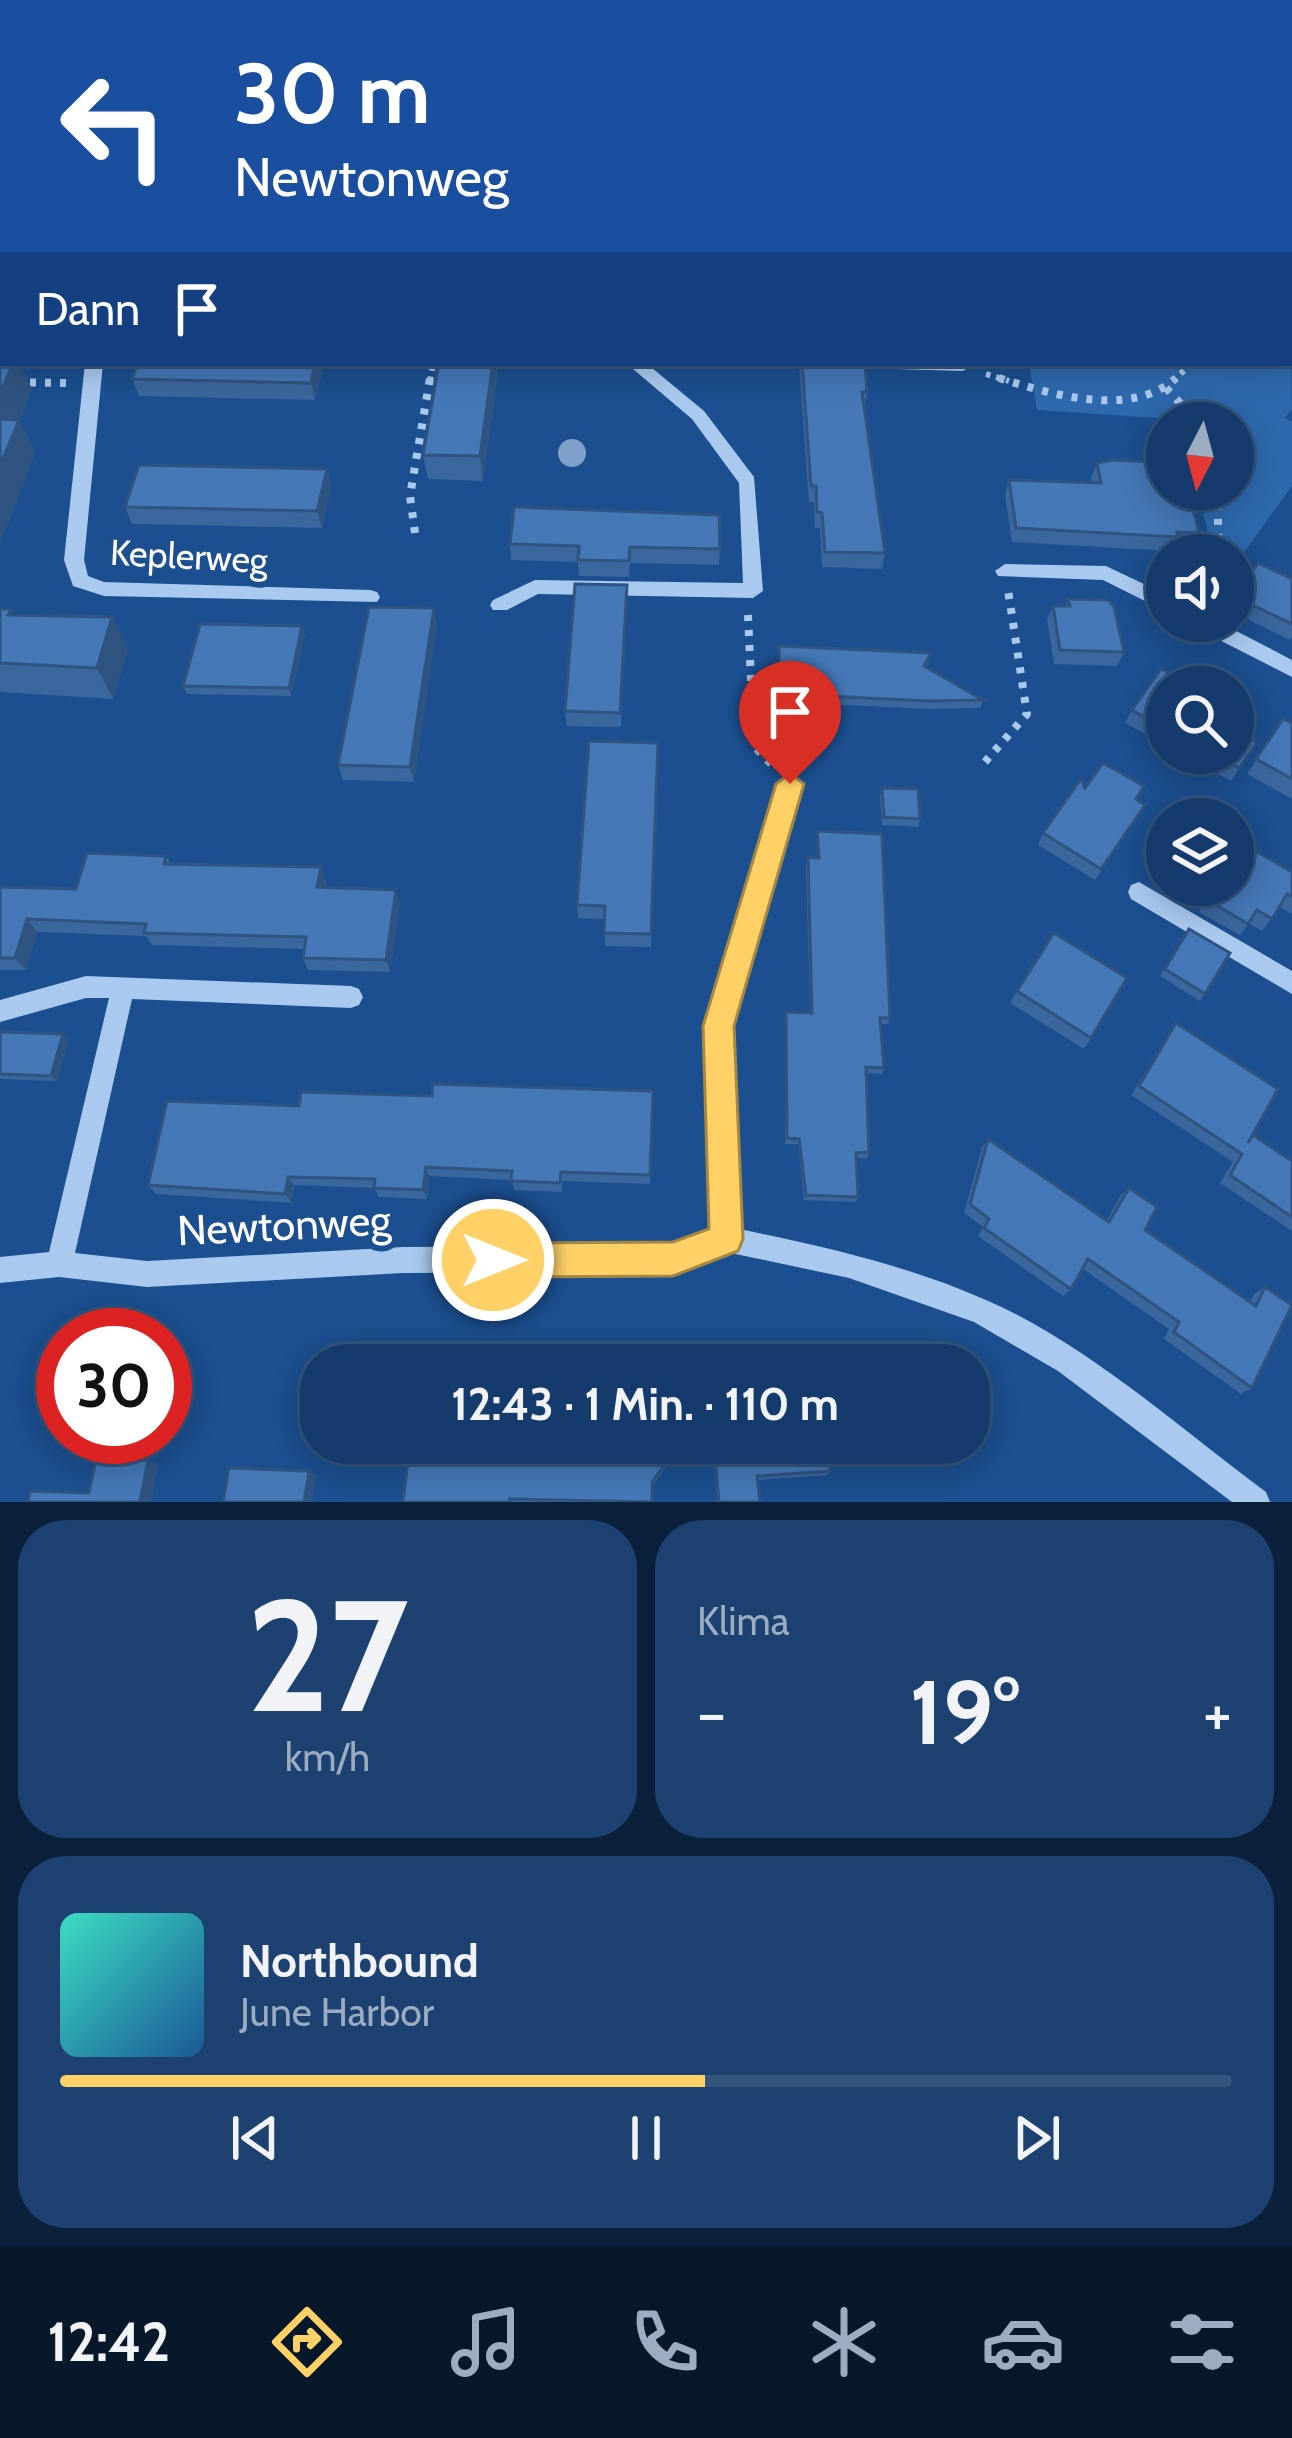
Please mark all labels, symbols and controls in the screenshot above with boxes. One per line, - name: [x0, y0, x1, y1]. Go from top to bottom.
- text: 30 m: [234, 42, 430, 144]
- icon: left: [36, 48, 192, 204]
- text: Newtonweg: [234, 144, 509, 210]
- icon: arrive: [164, 276, 230, 342]
- text: Dann: [36, 282, 140, 336]
- north arrow: [1146, 402, 1254, 510]
- map controls: [1146, 402, 1254, 906]
- street label: Keplerweg: [109, 530, 270, 582]
- button: sound: [1146, 534, 1254, 642]
- pin: [739, 661, 841, 784]
- button: search: [1146, 666, 1254, 774]
- icon: arrive: [757, 679, 823, 745]
- button: layers: [1146, 798, 1254, 906]
- street label: Newtonweg: [176, 1193, 393, 1257]
- position arrow: [430, 1197, 556, 1323]
- speed limit sign: 30: [36, 1308, 192, 1464]
- text: 12:43 · 1 Min. · 110 m: [451, 1377, 839, 1431]
- text: 27: [246, 1560, 409, 1750]
- text: Klima: [697, 1597, 789, 1645]
- text: 19°: [910, 1657, 1019, 1767]
- text: −: [697, 1672, 726, 1753]
- text: +: [1203, 1672, 1232, 1753]
- text: km/h: [285, 1733, 370, 1781]
- text: Northbound: [240, 1934, 479, 1988]
- text: June Harbor: [240, 1988, 434, 2036]
- icon: previous: [222, 2105, 288, 2171]
- icon: pause: [613, 2105, 679, 2171]
- icon: next: [1004, 2105, 1070, 2171]
- icon: directions: [265, 2300, 349, 2384]
- icon: music: [444, 2300, 528, 2384]
- icon: phone: [623, 2300, 707, 2384]
- icon: climate: [802, 2300, 886, 2384]
- icon: car: [981, 2300, 1065, 2384]
- icon: filters: [1160, 2300, 1244, 2384]
- text: 12:42: [48, 2309, 170, 2375]

